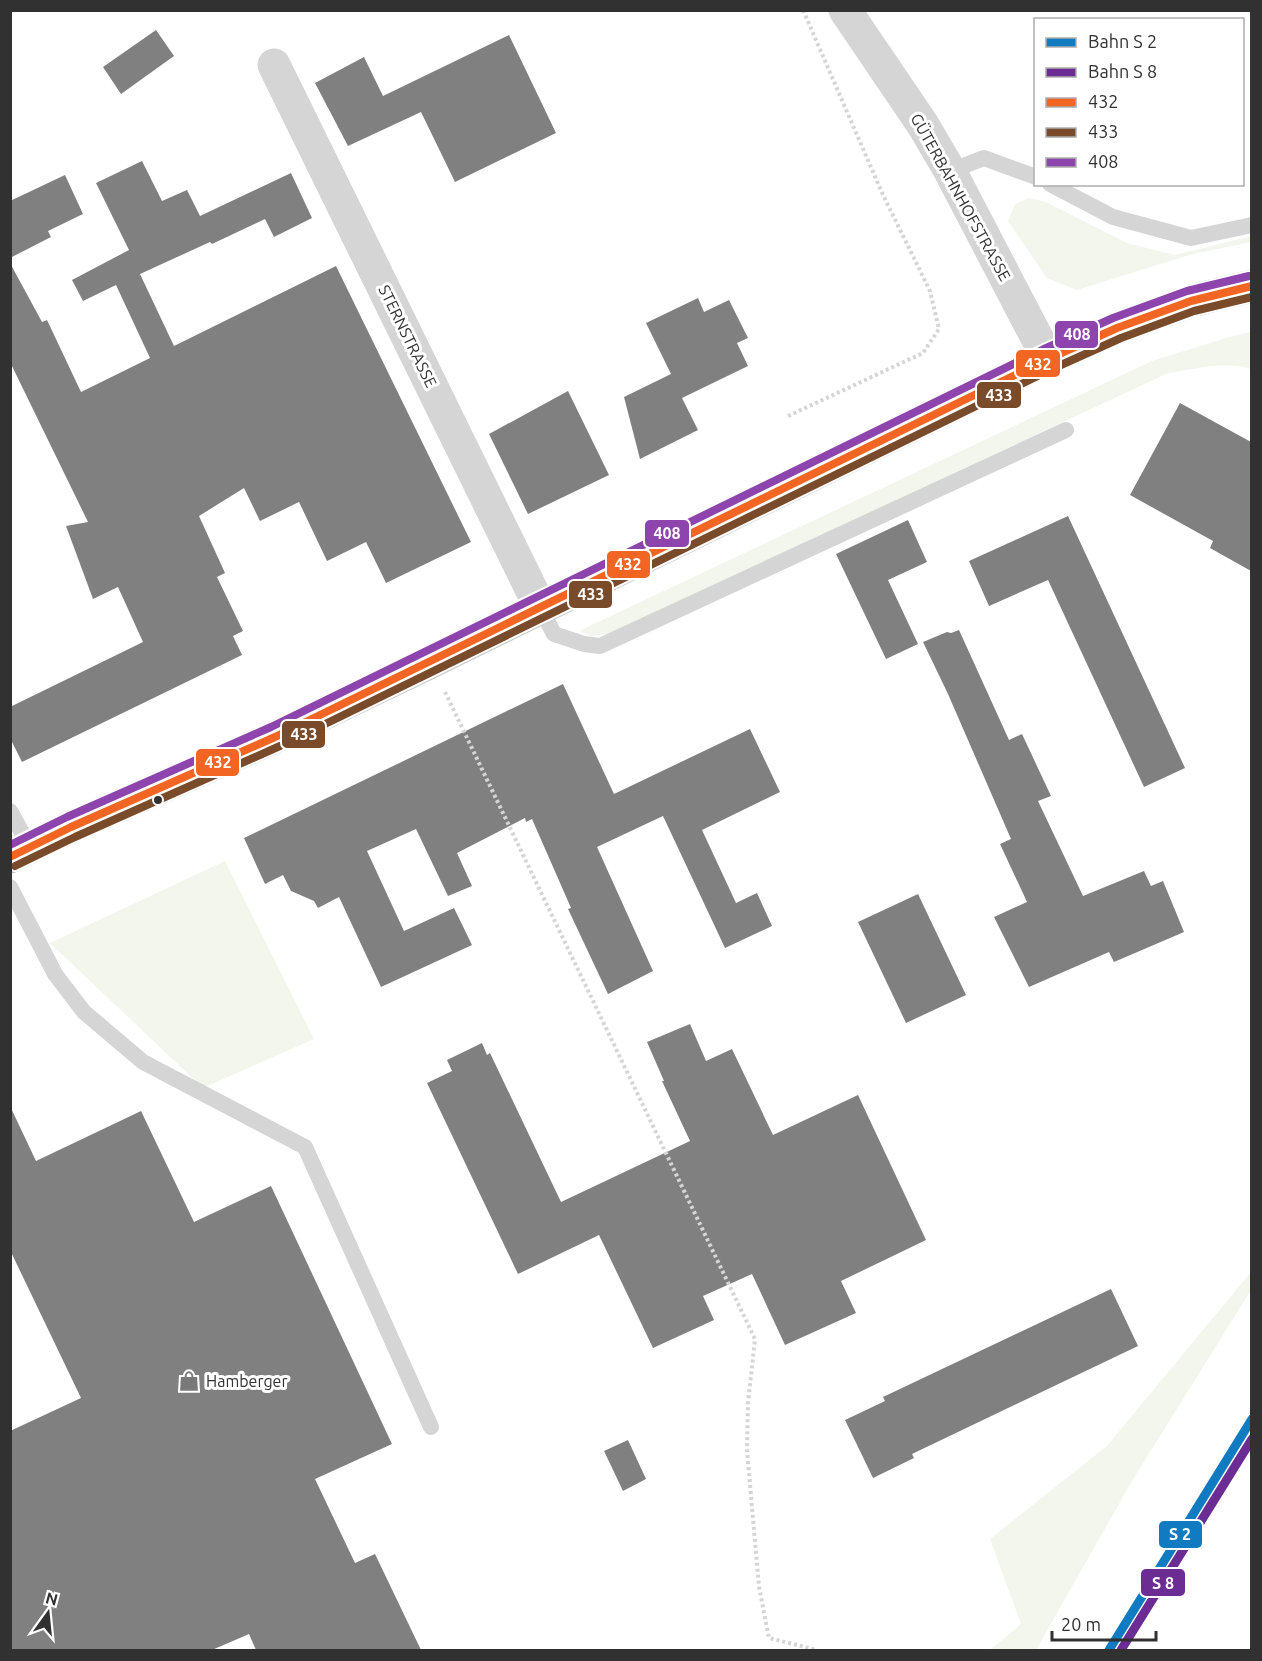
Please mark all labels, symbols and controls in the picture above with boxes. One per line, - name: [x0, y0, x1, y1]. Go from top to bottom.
- legend: [1034, 18, 1244, 186]
- text: Bahn S 2: [1088, 31, 1157, 51]
- text: Bahn S 8: [1088, 61, 1157, 81]
- text: 432: [1088, 91, 1118, 111]
- street label: GÜTERBAHNHOFSTRASSE: [907, 110, 1015, 284]
- text: 433: [1088, 121, 1118, 141]
- text: 408: [1088, 151, 1118, 171]
- street label: STERNSTRASSE: [375, 282, 441, 390]
- line badge: 408: [1054, 320, 1099, 349]
- text: 408: [1063, 325, 1091, 343]
- line badge: 432: [1015, 349, 1061, 378]
- text: 432: [1024, 355, 1052, 373]
- line badge: 433: [976, 381, 1022, 409]
- text: 433: [985, 386, 1013, 404]
- line badge: 408: [644, 519, 690, 548]
- text: 408: [653, 524, 681, 542]
- line badge: 432: [606, 550, 651, 579]
- text: 432: [614, 555, 642, 573]
- line badge: 433: [568, 580, 613, 609]
- text: 433: [577, 585, 605, 603]
- line badge: 433: [281, 720, 326, 749]
- text: 433: [290, 725, 318, 743]
- line badge: 432: [195, 748, 240, 777]
- text: 432: [204, 753, 232, 771]
- unlabelled marker: [152, 794, 164, 806]
- shop icon: Hamberger: [177, 1369, 201, 1393]
- place label: Hamberger: [206, 1372, 288, 1390]
- line badge: S 2: [1158, 1520, 1203, 1549]
- text: S 2: [1169, 1525, 1191, 1543]
- line badge: S 8: [1140, 1568, 1186, 1597]
- text: S 8: [1152, 1574, 1174, 1592]
- north arrow: [18, 1583, 78, 1643]
- text: N: [44, 1588, 60, 1609]
- scale bar: [1052, 1604, 1156, 1642]
- text: 20 m: [1061, 1614, 1101, 1634]

